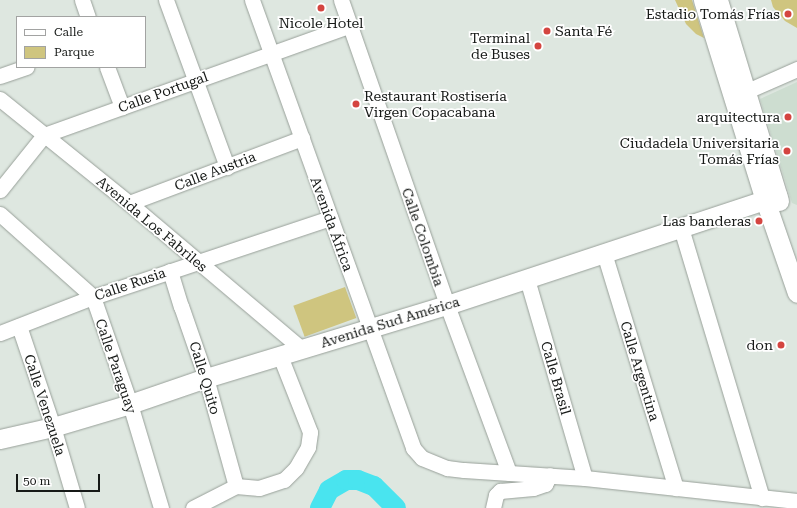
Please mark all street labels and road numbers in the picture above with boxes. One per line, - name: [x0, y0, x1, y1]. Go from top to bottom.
- street label: Calle Portugal: [116, 68, 210, 116]
- street label: Calle Austria: [172, 148, 258, 194]
- street label: Avenida Los Fabriles: [93, 173, 211, 275]
- street label: Avenida África: [307, 174, 357, 274]
- street label: Calle Colombia: [398, 186, 448, 288]
- street label: Calle Rusia: [92, 264, 168, 304]
- street label: Avenida Sud América: [319, 293, 461, 351]
- street label: Calle Paraguay: [92, 316, 140, 416]
- street label: Calle Argentina: [617, 319, 663, 423]
- street label: Calle Quito: [186, 339, 224, 417]
- street label: Calle Brasil: [538, 339, 574, 417]
- street label: Calle Venezuela: [21, 352, 69, 458]

